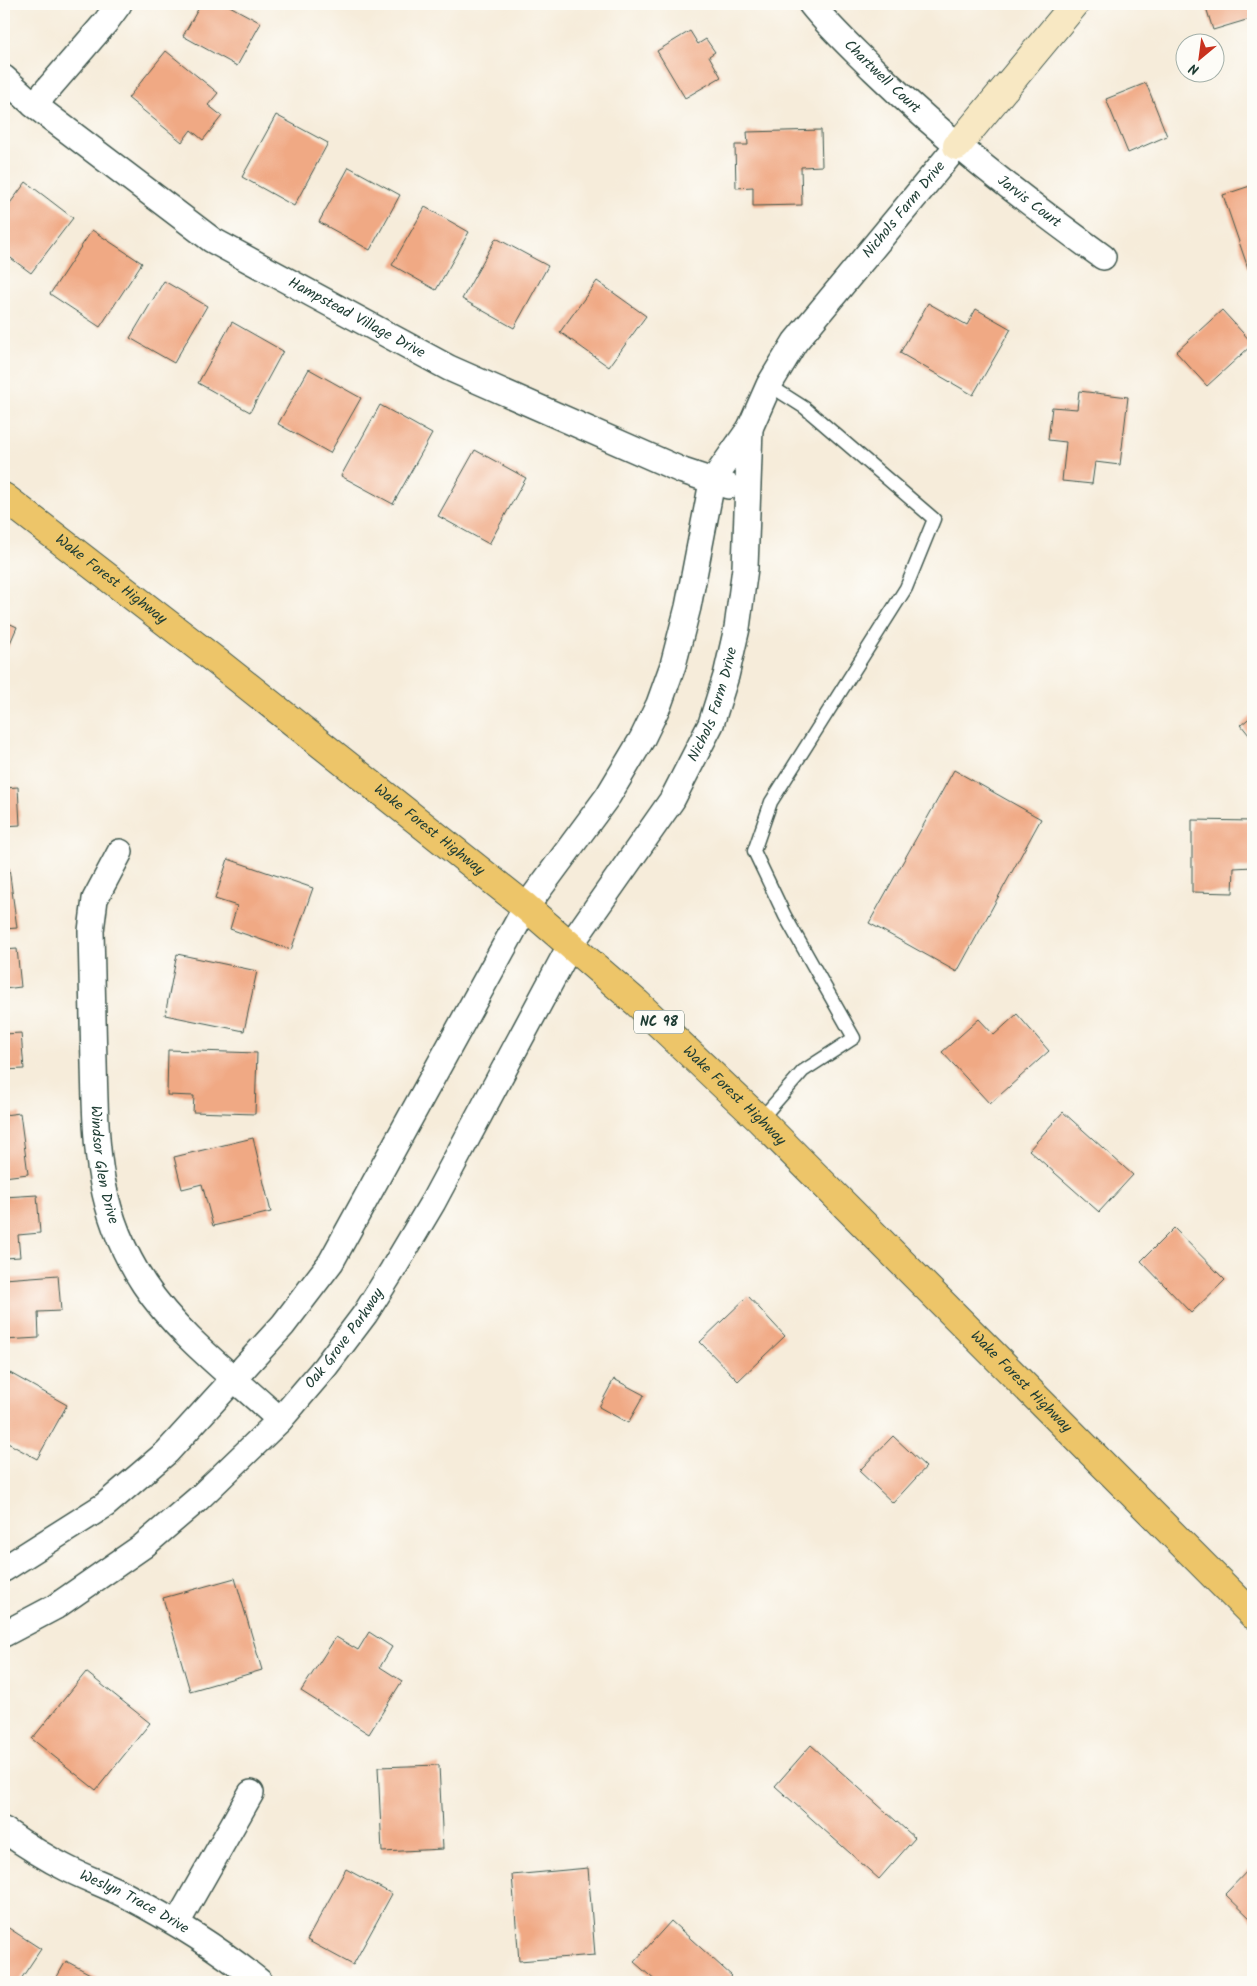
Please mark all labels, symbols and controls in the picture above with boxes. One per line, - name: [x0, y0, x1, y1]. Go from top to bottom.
- north arrow: [1174, 32, 1224, 82]
- street label: Chartwell Court: [838, 34, 926, 120]
- text: N: [1185, 57, 1203, 80]
- street label: Nichols Farm Drive: [857, 156, 952, 264]
- street label: Jarvis Court: [992, 170, 1066, 234]
- street label: Hampstead Village Drive: [283, 271, 430, 365]
- street label: Wake Forest Highway: [50, 528, 173, 631]
- street label: Nichols Farm Drive: [682, 645, 744, 766]
- street label: Wake Forest Highway: [368, 778, 491, 882]
- road number: NC 98: [634, 1010, 684, 1034]
- street label: Wake Forest Highway: [677, 1040, 792, 1152]
- street label: Windsor Glen Drive: [83, 1105, 125, 1228]
- street label: Oak Grove Parkway: [299, 1283, 391, 1395]
- street label: Wake Forest Highway: [964, 1325, 1078, 1439]
- street label: Weslyn Trace Drive: [76, 1864, 194, 1941]

